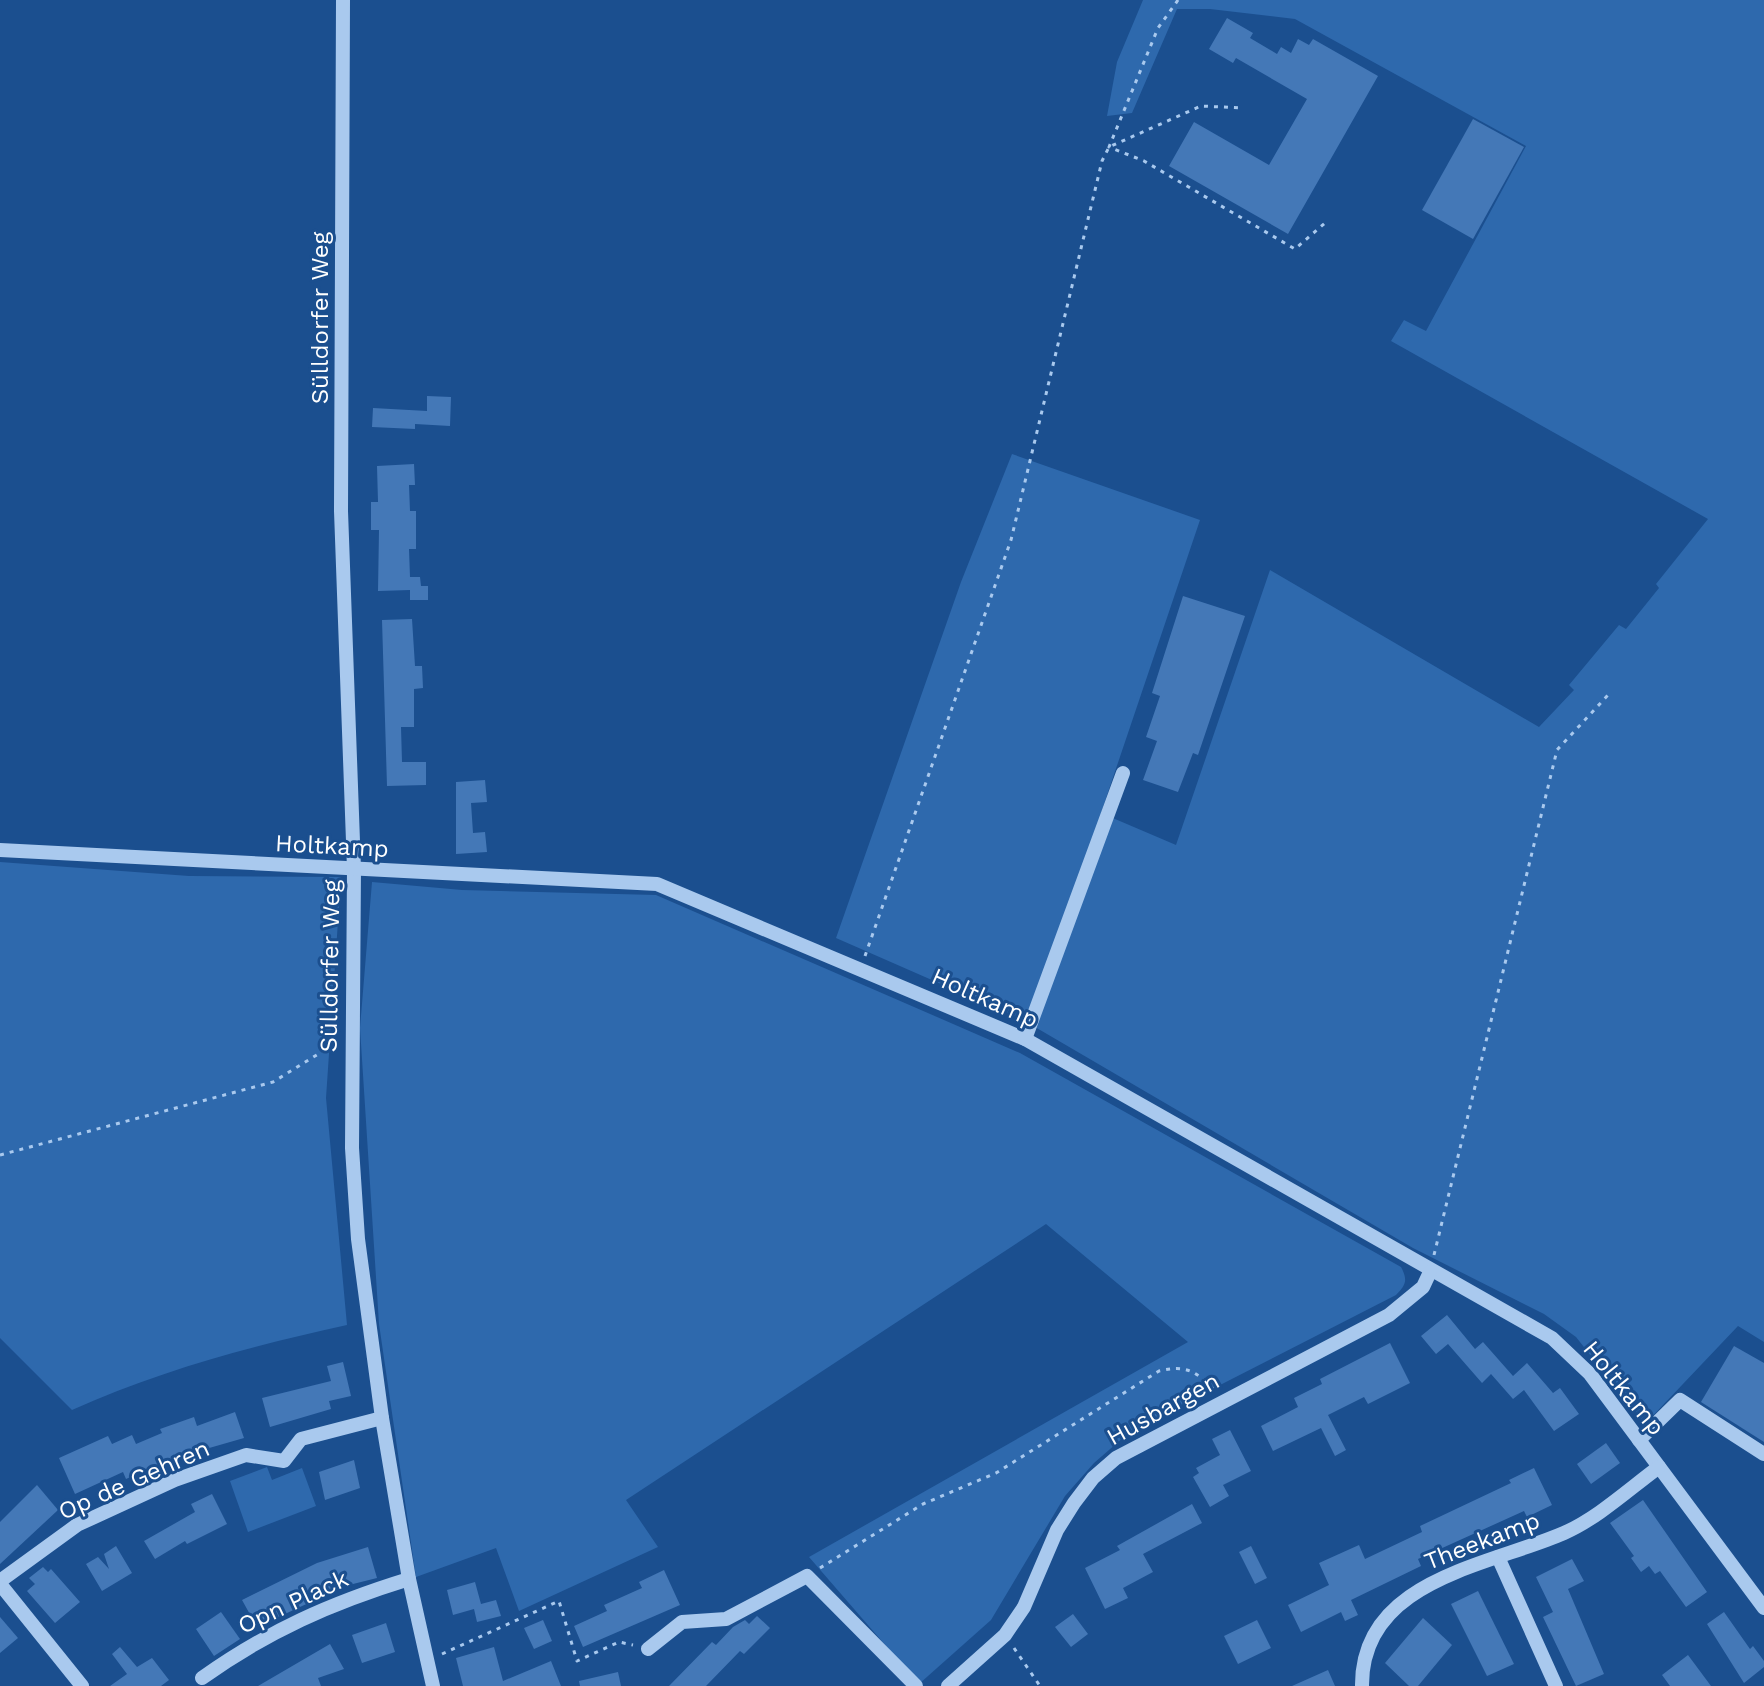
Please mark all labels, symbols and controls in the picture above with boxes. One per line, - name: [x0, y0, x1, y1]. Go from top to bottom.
- street label: Sülldorfer Weg: [306, 231, 334, 404]
- street label: Holtkamp: [275, 829, 389, 863]
- street label: Sülldorfer Weg: [314, 879, 346, 1053]
- street label: Holtkamp: [927, 962, 1043, 1034]
- street label: Holtkamp: [1577, 1335, 1671, 1441]
- street label: Husbargen: [1102, 1367, 1224, 1451]
- street label: Op de Gehren: [54, 1434, 214, 1526]
- street label: Theekamp: [1420, 1506, 1544, 1576]
- street label: Opn Plack: [233, 1564, 353, 1640]

